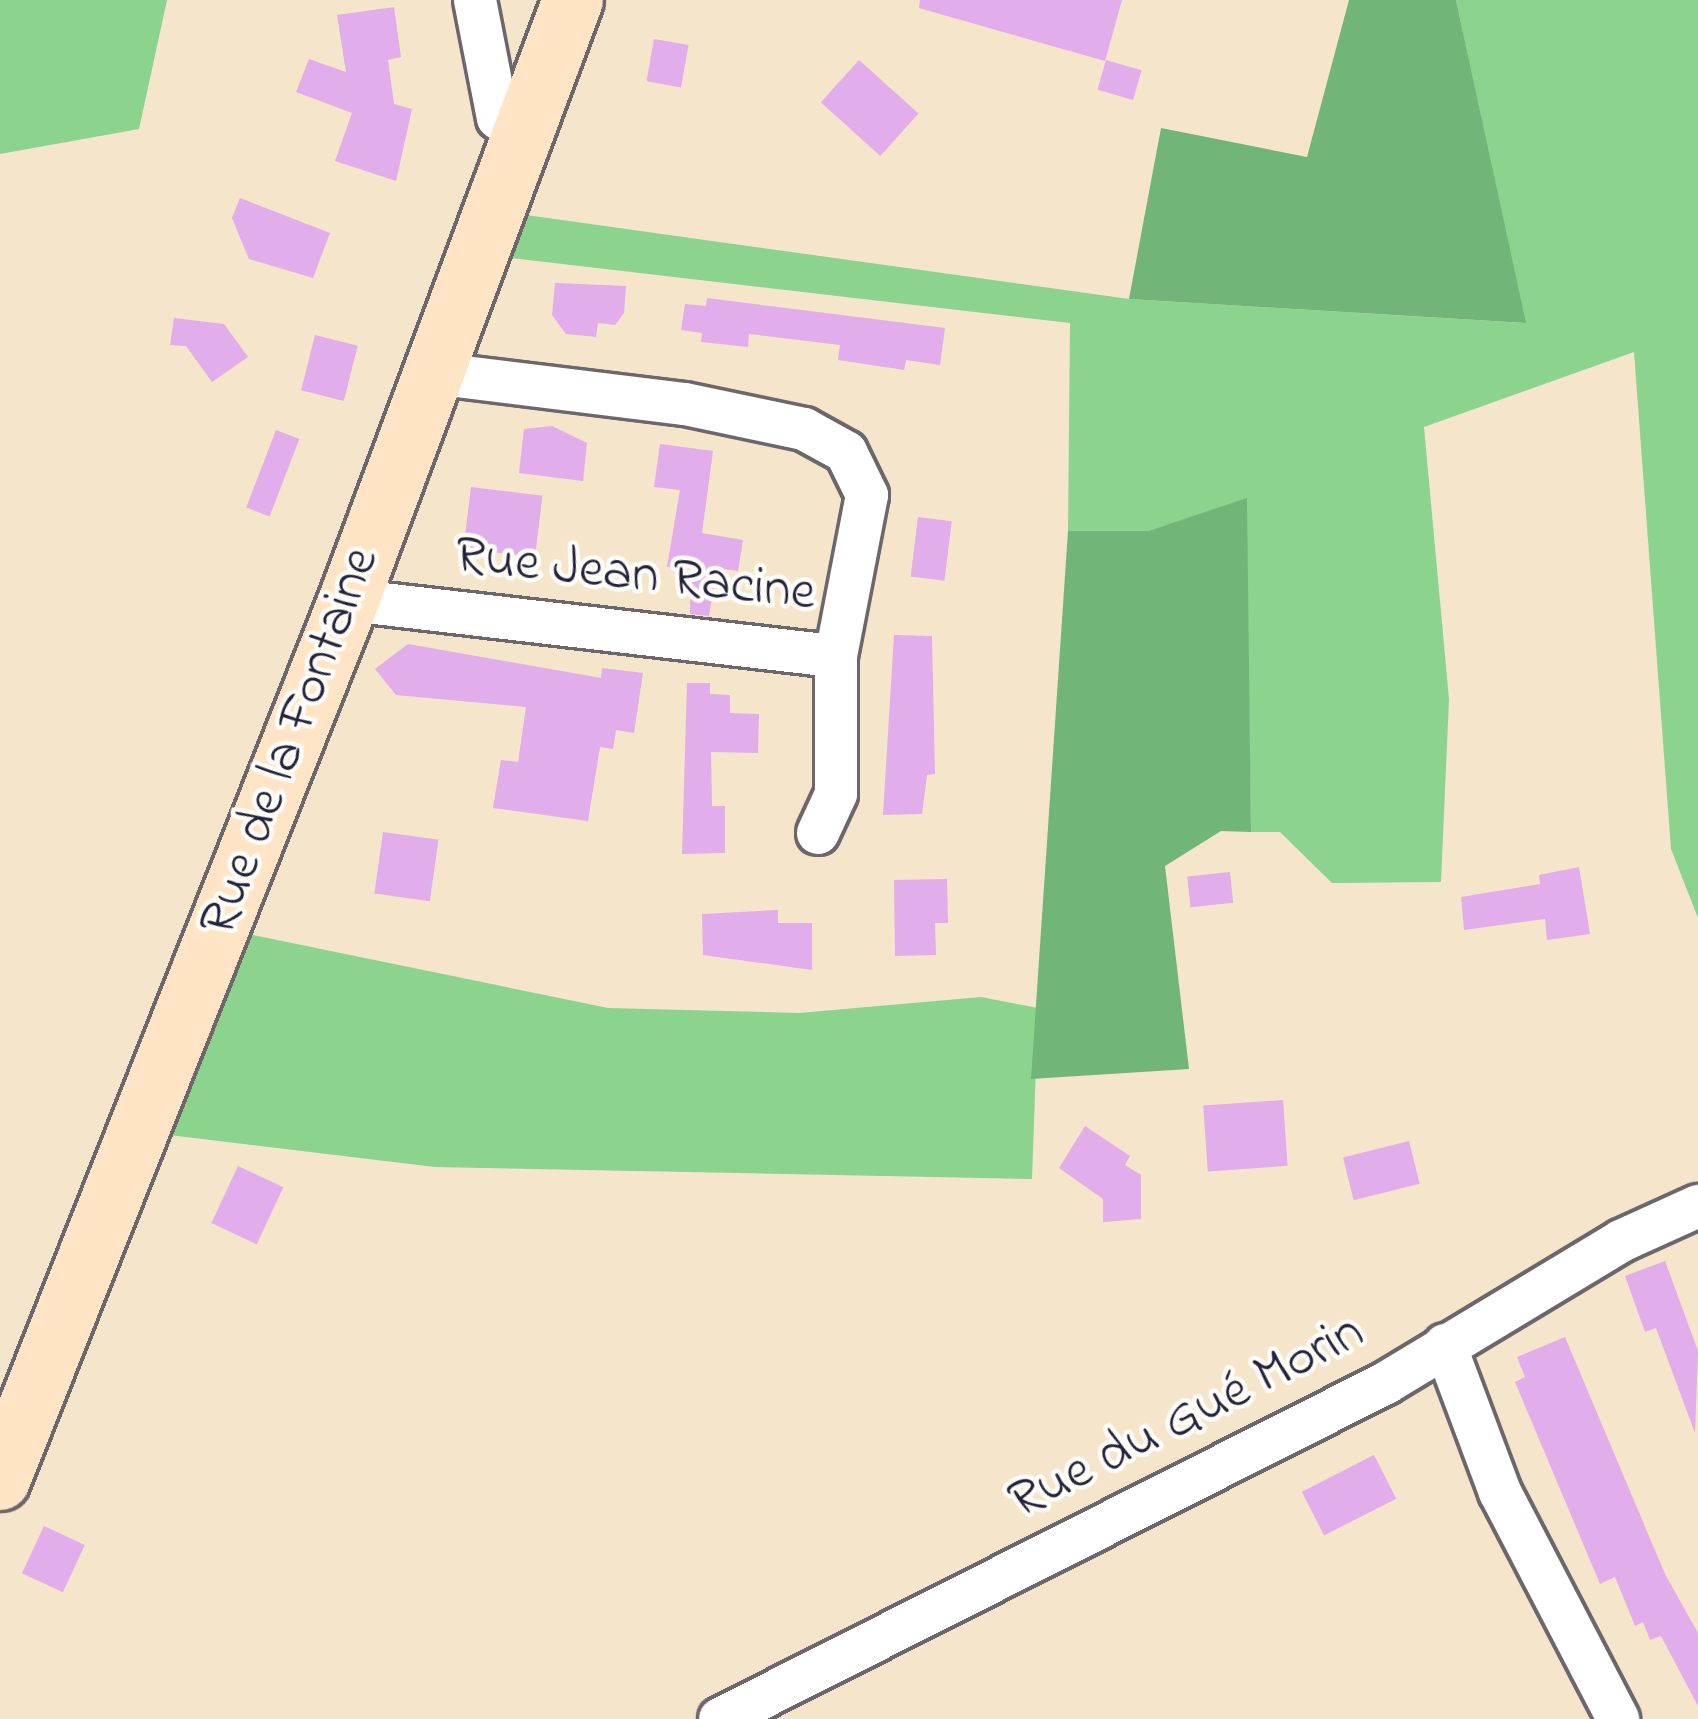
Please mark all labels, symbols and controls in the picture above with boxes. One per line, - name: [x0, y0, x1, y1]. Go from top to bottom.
- street label: Rue Jean Racine: [452, 525, 818, 627]
- street label: Rue de la Fontaine: [187, 539, 395, 945]
- street label: Rue du Gué Morin: [999, 1301, 1375, 1535]

